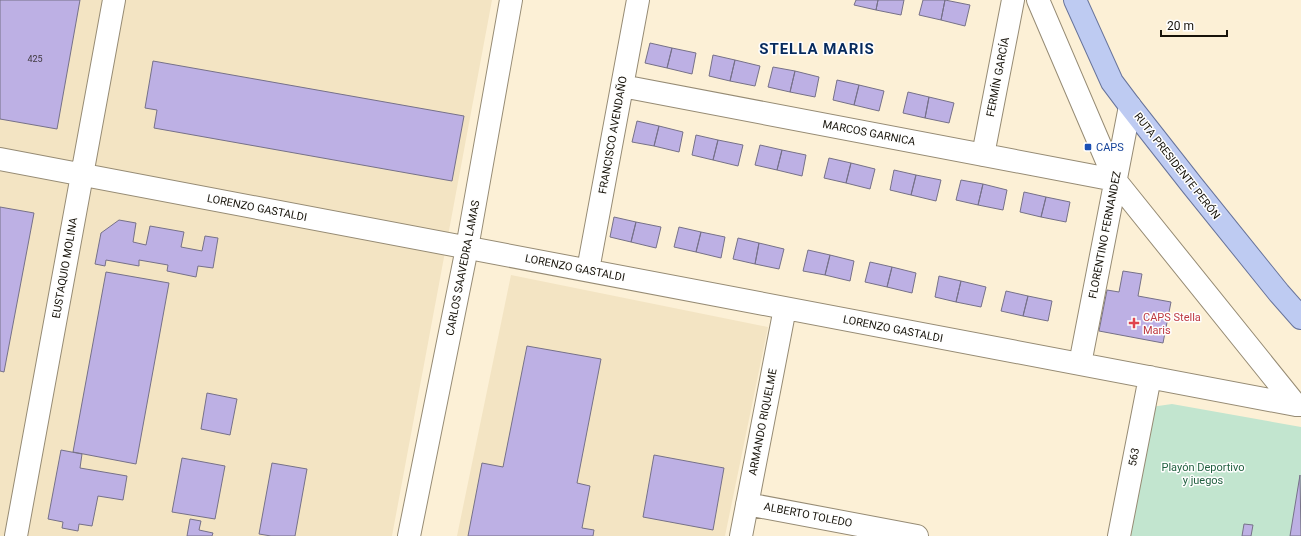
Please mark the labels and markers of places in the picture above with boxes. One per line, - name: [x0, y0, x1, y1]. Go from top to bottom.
- place label: CAPS: [1096, 141, 1124, 154]
- marker: CAPS: [1083, 142, 1093, 152]
- place label: CAPS Stella Maris: [1143, 311, 1201, 337]
- marker: CAPS Stella Maris: [1128, 317, 1140, 329]

